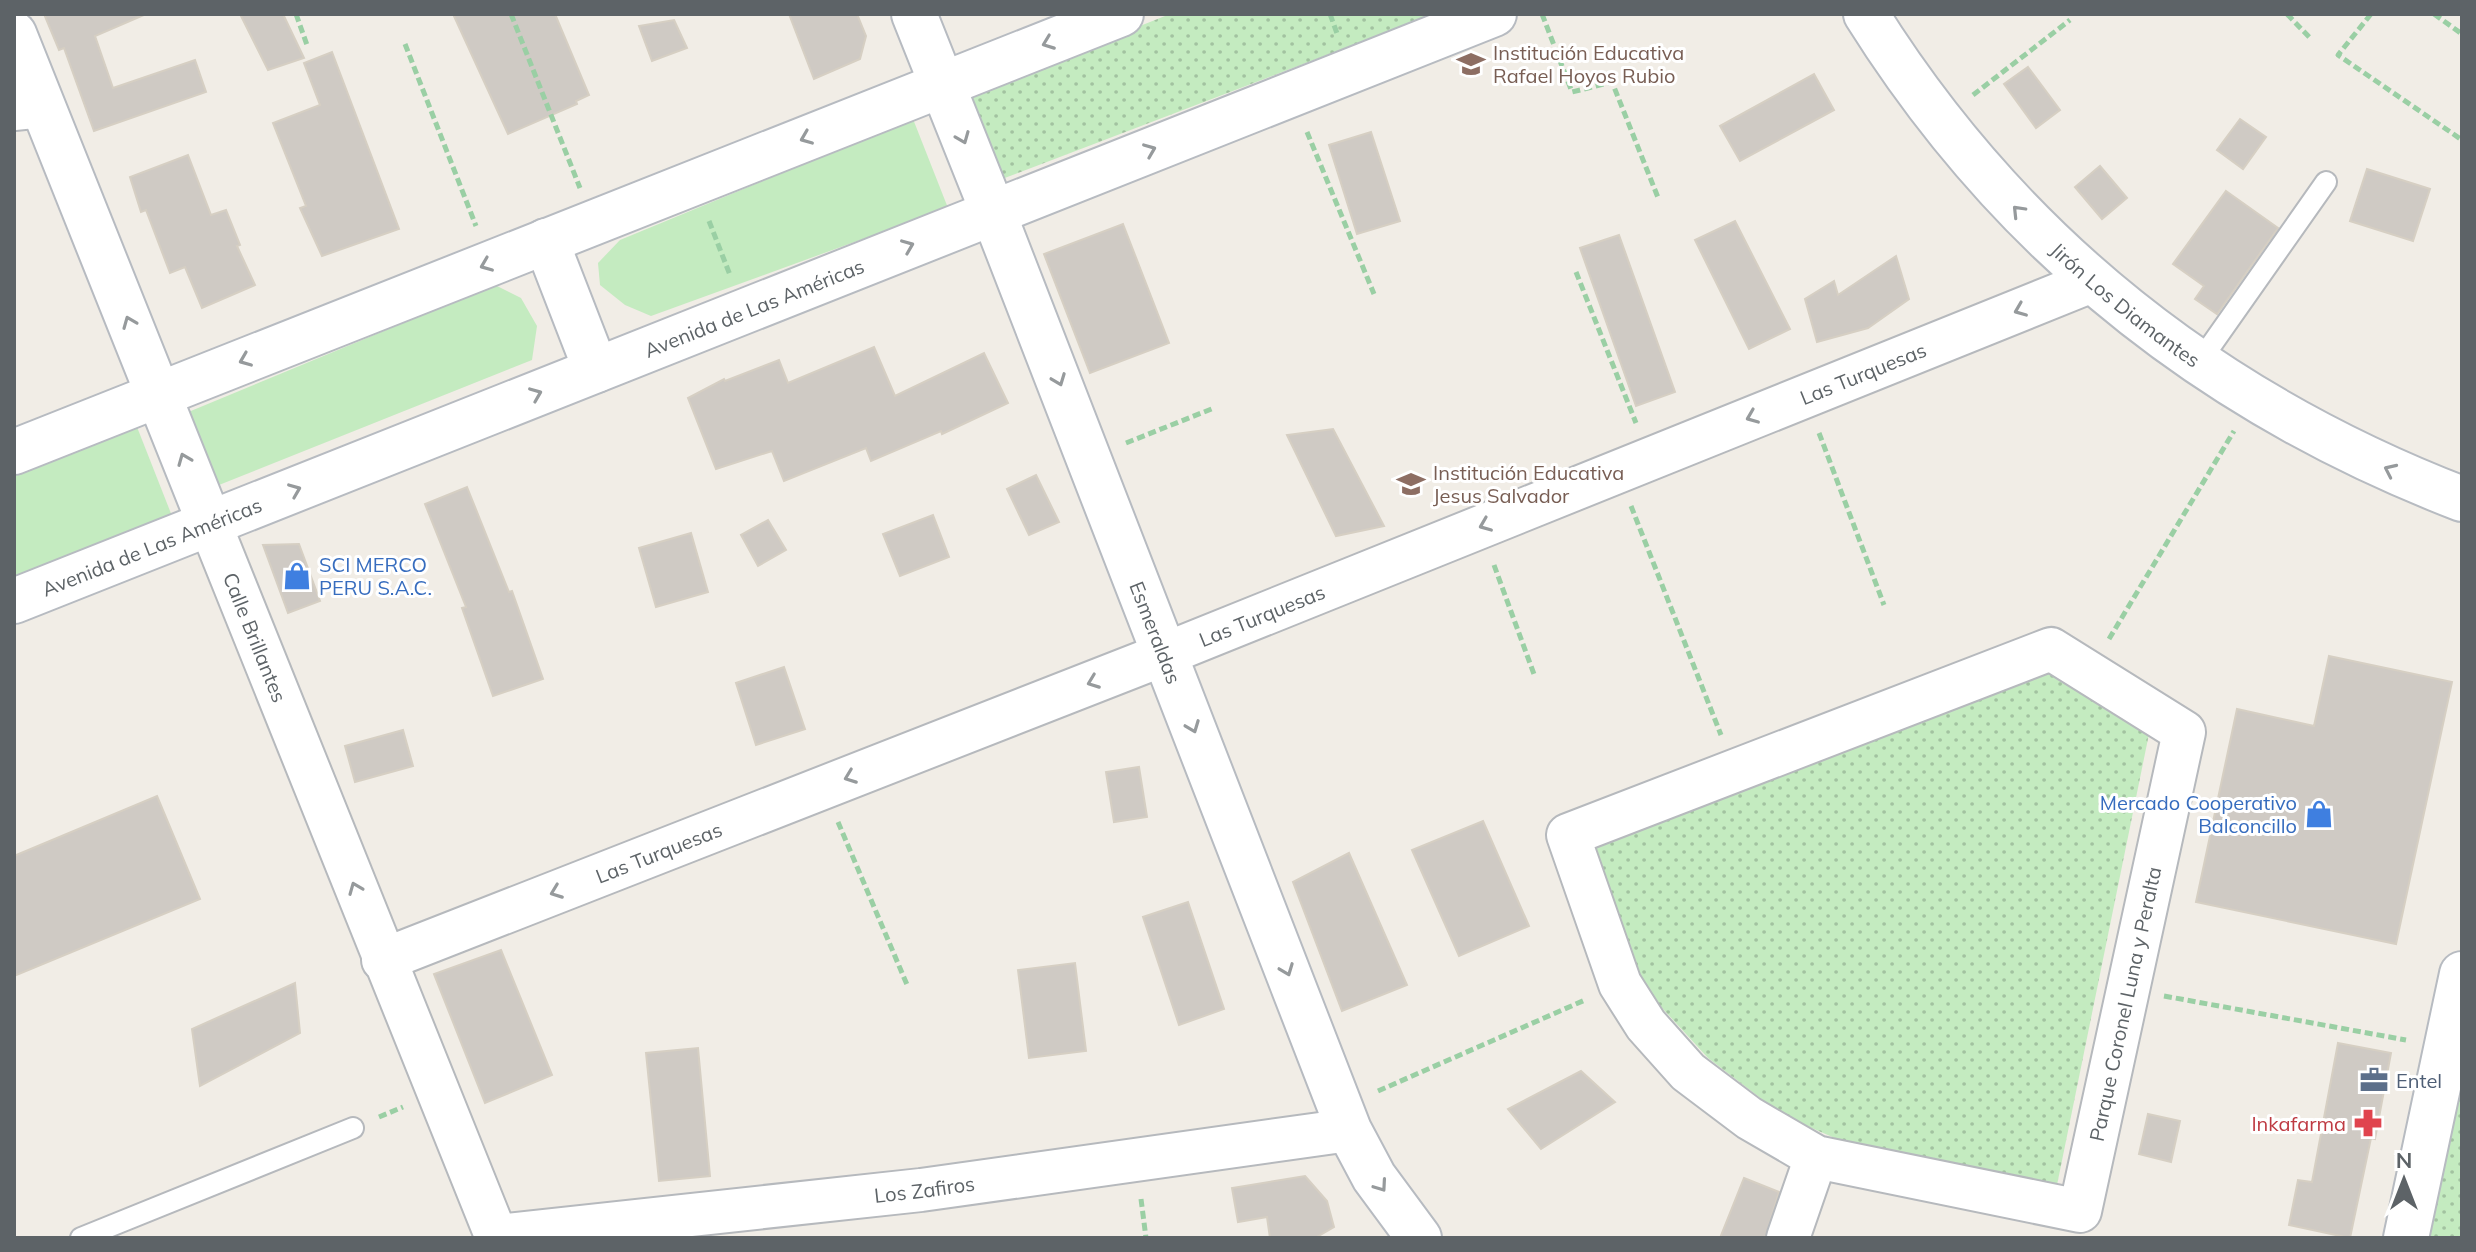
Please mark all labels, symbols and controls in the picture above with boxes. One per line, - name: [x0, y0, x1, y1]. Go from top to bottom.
- one-way arrow: [1042, 33, 1056, 49]
- place label: Institución Educativa Rafael Hoyos Rubio: [1493, 40, 1684, 88]
- school or university icon: Institución Educativa Rafael Hoyos Rubio: [1456, 49, 1486, 79]
- one-way arrow: [800, 128, 814, 145]
- one-way arrow: [954, 130, 970, 144]
- one-way arrow: [1142, 143, 1156, 160]
- one-way arrow: [2013, 206, 2028, 220]
- street label: Jirón Los Diamantes: [2046, 237, 2205, 372]
- one-way arrow: [900, 239, 914, 256]
- street label: Avenida de Las Américas: [640, 253, 867, 362]
- one-way arrow: [480, 255, 494, 272]
- one-way arrow: [2014, 300, 2028, 317]
- one-way arrow: [122, 316, 139, 330]
- street label: Las Turquesas: [1796, 337, 1930, 410]
- one-way arrow: [239, 351, 253, 367]
- one-way arrow: [1049, 372, 1066, 386]
- one-way arrow: [528, 387, 542, 404]
- one-way arrow: [1746, 407, 1760, 424]
- one-way arrow: [177, 453, 194, 467]
- place label: Institución Educativa Jesus Salvador: [1433, 460, 1624, 508]
- one-way arrow: [2383, 464, 2398, 480]
- school or university icon: Institución Educativa Jesus Salvador: [1396, 469, 1426, 499]
- one-way arrow: [287, 483, 301, 500]
- street label: Avenida de Las Américas: [38, 492, 265, 601]
- one-way arrow: [1479, 515, 1493, 532]
- place label: SCI MERCO PERU S.A.C.: [319, 552, 432, 600]
- shop icon: SCI MERCO PERU S.A.C.: [282, 561, 312, 591]
- street label: Calle Brillantes: [218, 569, 293, 706]
- street label: Esmeraldas: [1125, 578, 1187, 687]
- street label: Las Turquesas: [1195, 579, 1328, 652]
- one-way arrow: [1086, 672, 1100, 689]
- one-way arrow: [1183, 719, 1200, 733]
- one-way arrow: [844, 767, 858, 784]
- place label: Mercado Cooperativo Balconcillo: [2100, 790, 2297, 838]
- shop icon: Mercado Cooperativo Balconcillo: [2304, 799, 2334, 829]
- street label: Las Turquesas: [592, 816, 725, 888]
- street label: Parque Coronel Luna y Peralta: [2084, 864, 2166, 1144]
- one-way arrow: [348, 882, 364, 896]
- one-way arrow: [550, 882, 564, 899]
- one-way arrow: [1277, 962, 1294, 976]
- office icon: Entel: [2359, 1065, 2389, 1095]
- place label: Entel: [2396, 1068, 2442, 1093]
- pharmacy icon: Inkafarma: [2353, 1108, 2383, 1138]
- place label: Inkafarma: [2251, 1111, 2346, 1136]
- north arrow: [2364, 1140, 2444, 1220]
- text: N: [2396, 1146, 2412, 1174]
- street label: Los Zafiros: [873, 1170, 976, 1208]
- one-way arrow: [1371, 1177, 1386, 1191]

